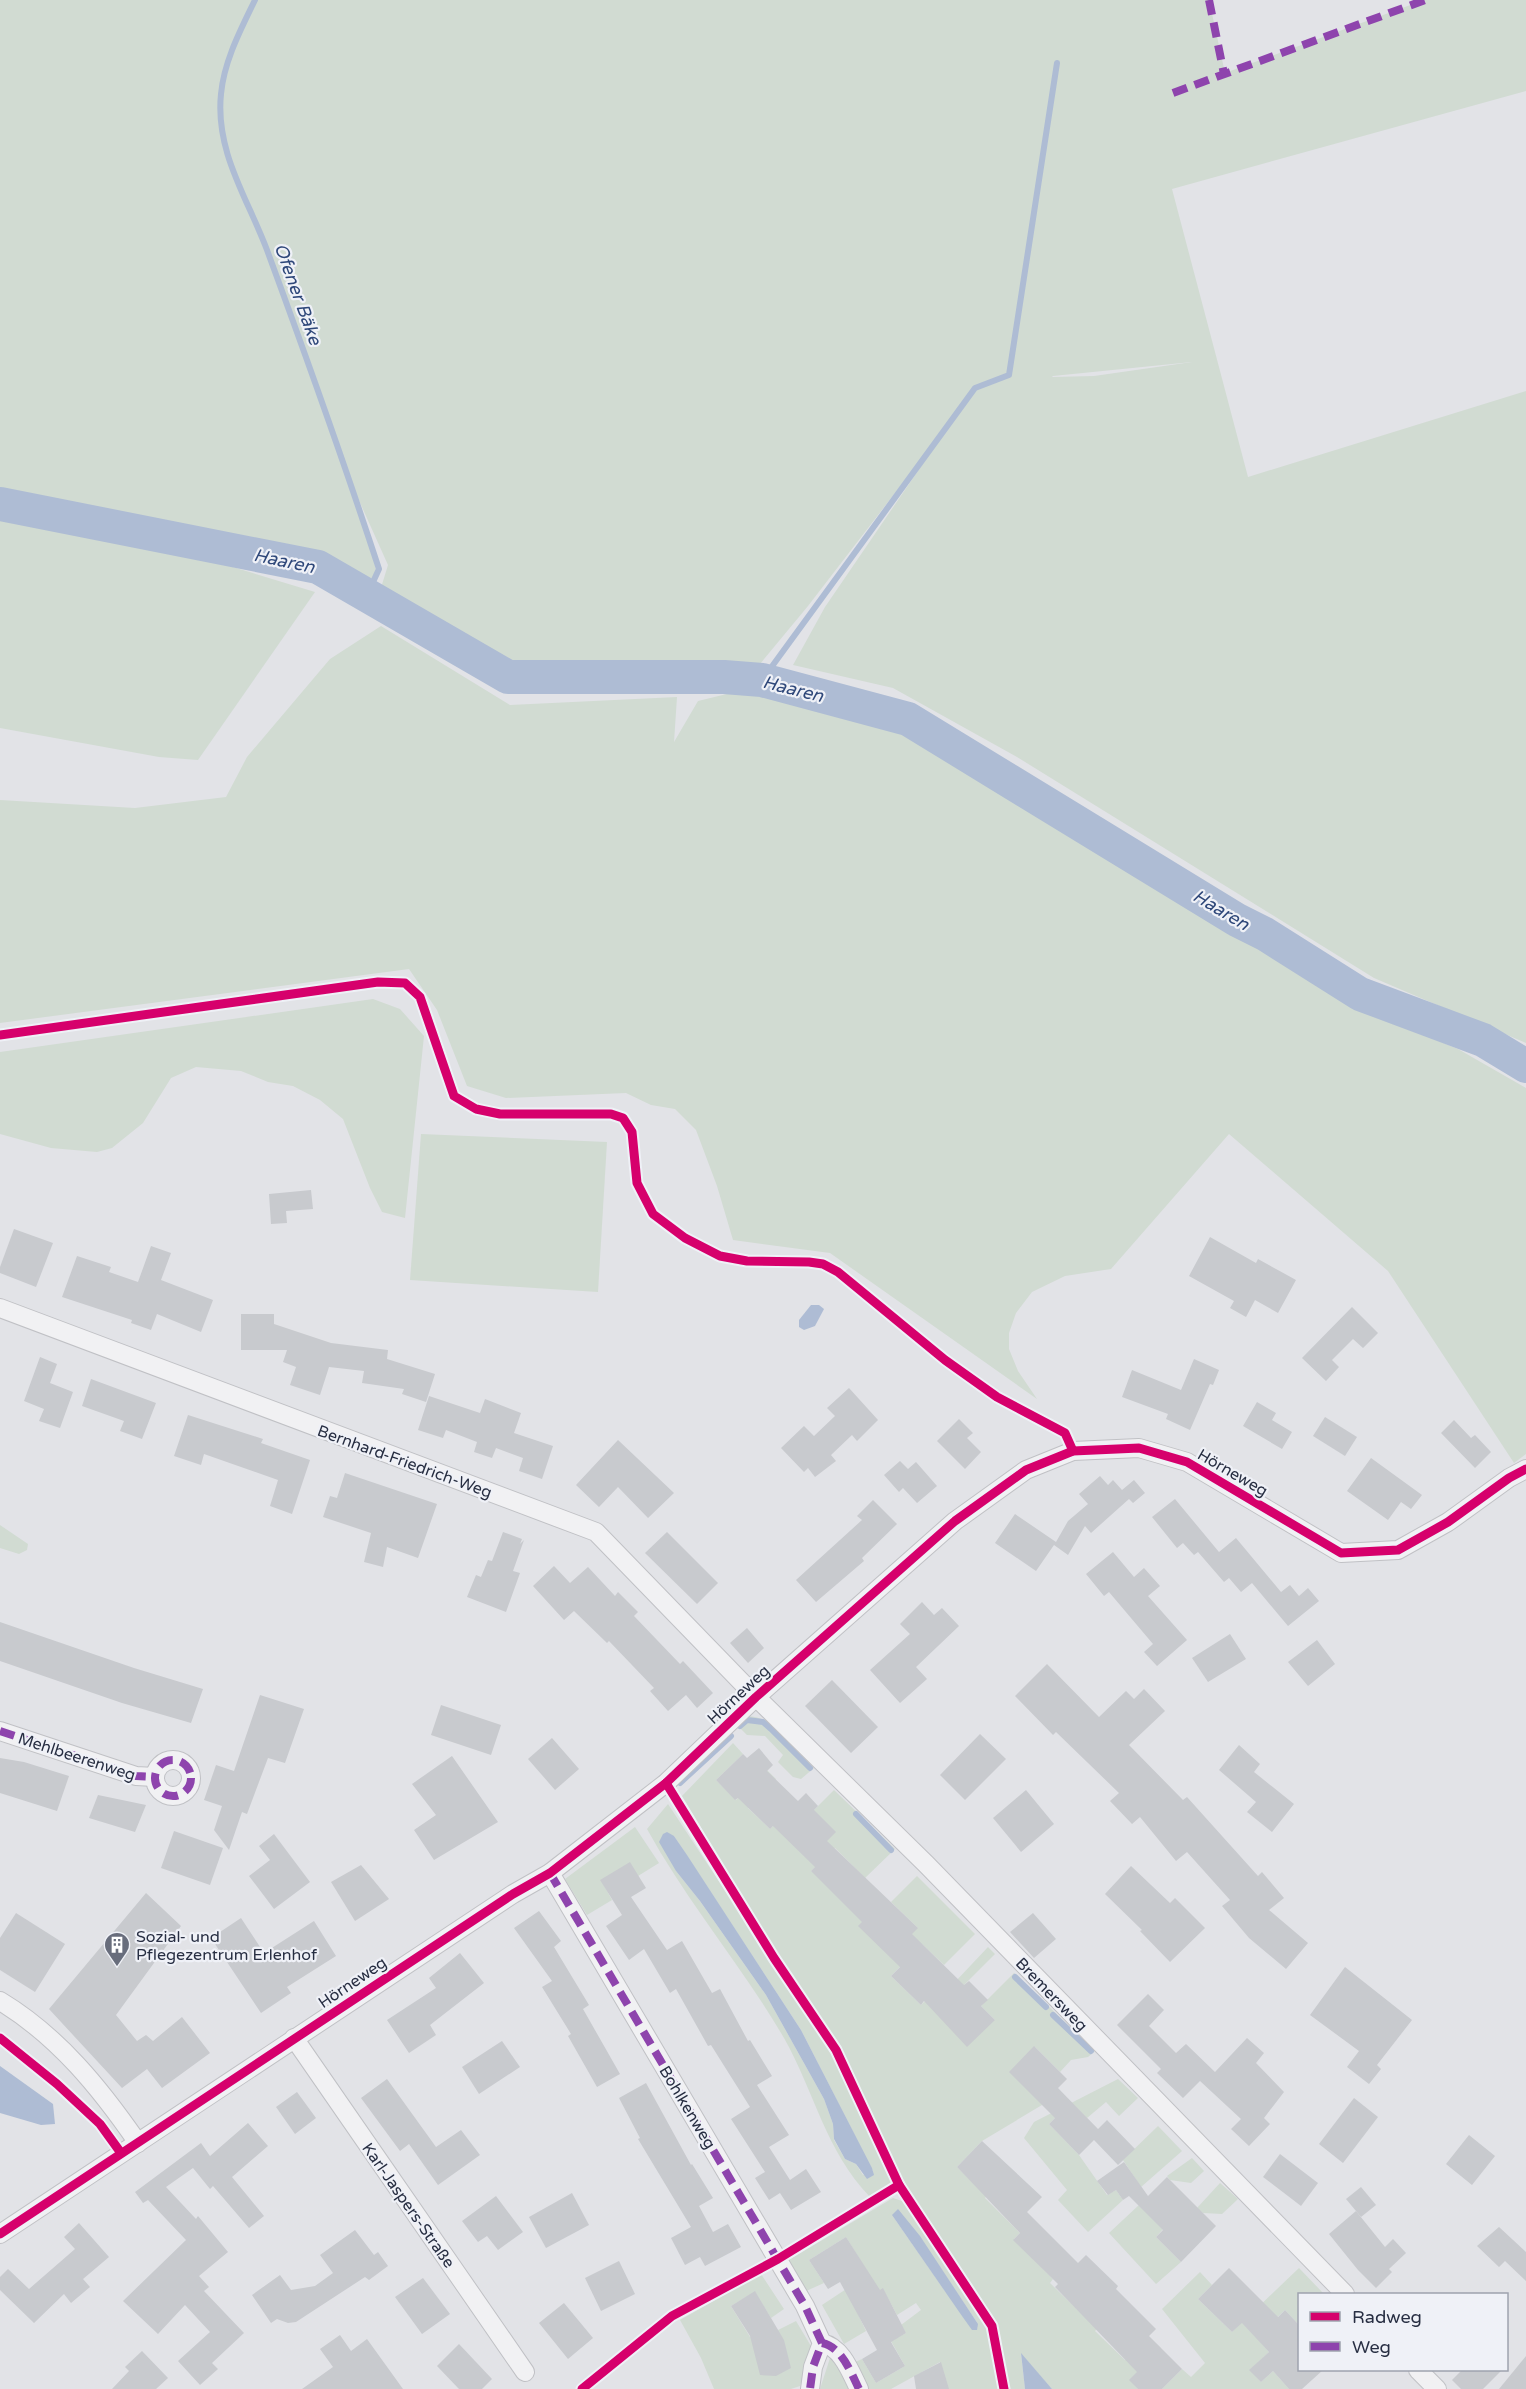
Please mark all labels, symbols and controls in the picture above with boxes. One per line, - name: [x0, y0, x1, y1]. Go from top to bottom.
- water label: Ofener Bäke: [269, 240, 327, 348]
- water label: Haaren: [252, 544, 317, 578]
- water label: Haaren: [760, 671, 827, 707]
- water label: Haaren: [1189, 885, 1254, 936]
- street label: Bernhard-Friedrich-Weg: [315, 1421, 495, 1503]
- street label: Hörneweg: [1194, 1445, 1271, 1501]
- street label: Hörneweg: [703, 1661, 774, 1729]
- street label: Mehlbeerenweg: [15, 1729, 138, 1785]
- place label: Sozial- und Pflegezentrum Erlenhof: [136, 1927, 318, 1965]
- building icon: Sozial- und Pflegezentrum Erlenhof: [102, 1930, 132, 1968]
- street label: Hörneweg: [315, 1953, 391, 2013]
- street label: Bremersweg: [1011, 1954, 1092, 2036]
- street label: Bohlkenweg: [655, 2062, 720, 2153]
- street label: Karl-Jaspers-Straße: [357, 2139, 459, 2272]
- legend: [1298, 2293, 1508, 2371]
- text: Radweg: [1352, 2306, 1422, 2328]
- text: Weg: [1352, 2336, 1391, 2358]

